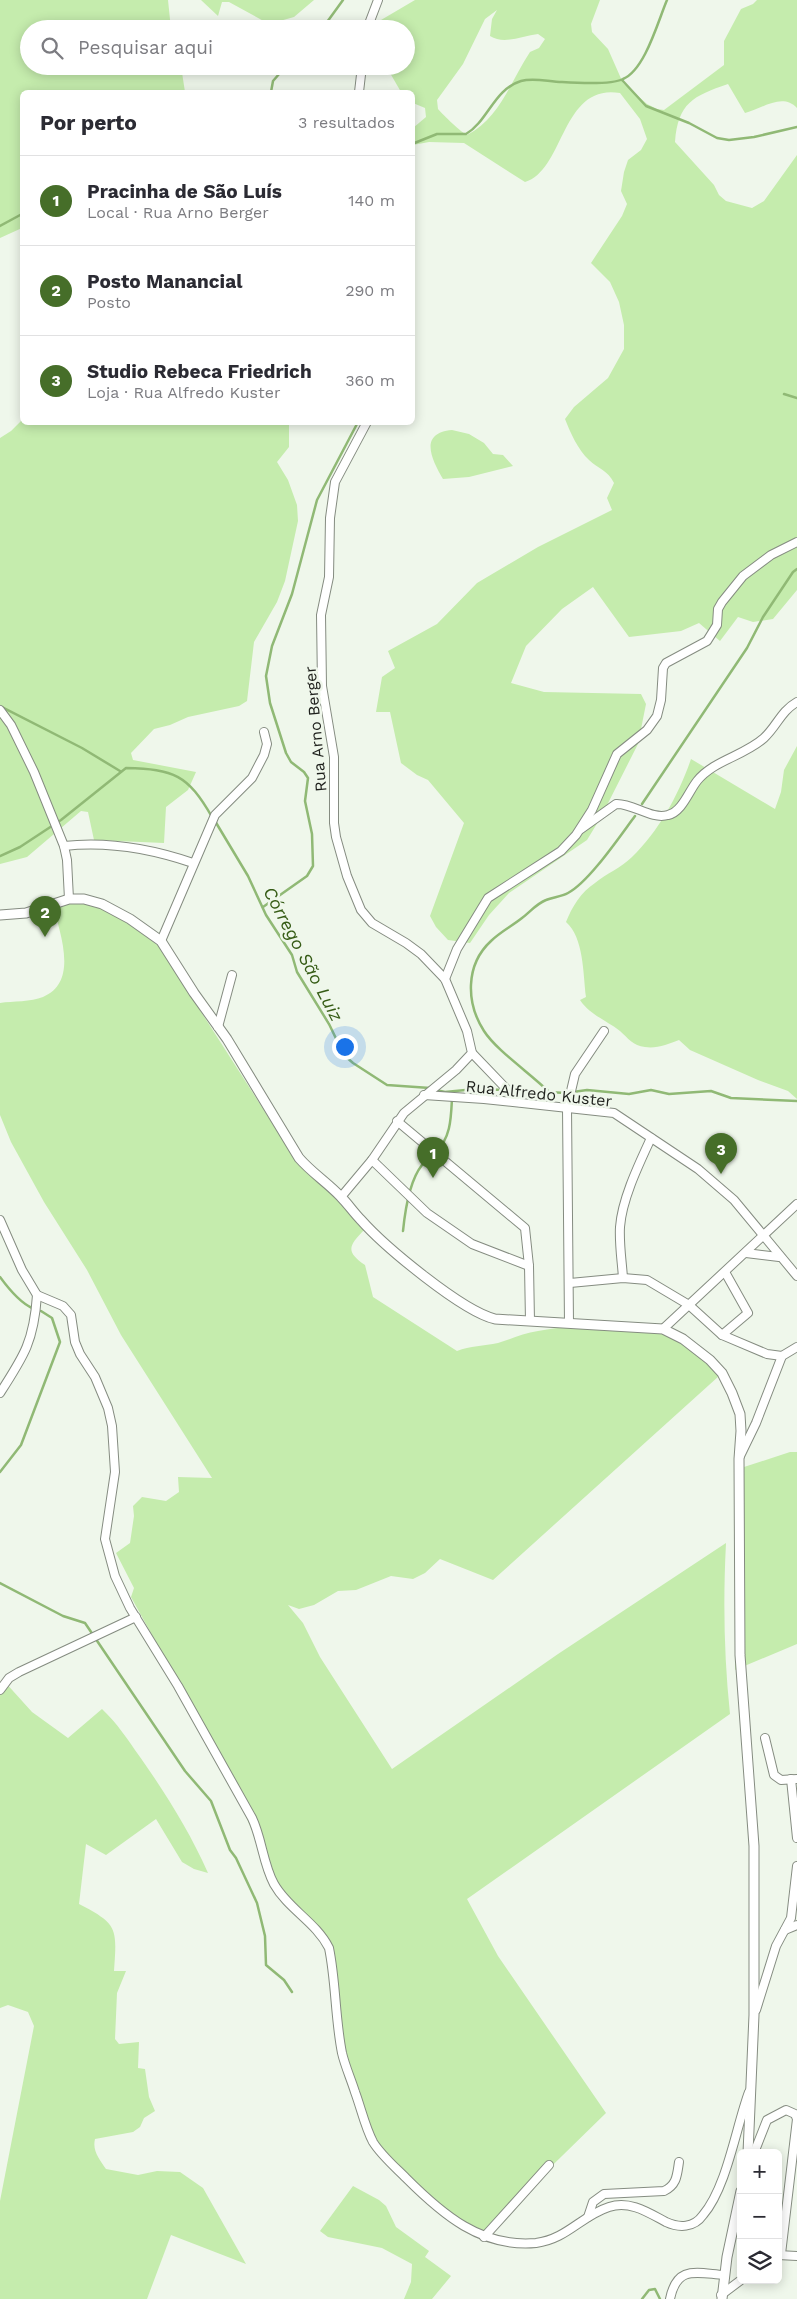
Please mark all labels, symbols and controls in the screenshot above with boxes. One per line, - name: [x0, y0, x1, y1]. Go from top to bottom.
- search box: [20, 20, 415, 75]
- icon: search: [38, 34, 66, 62]
- text: Pesquisar aqui: [78, 36, 213, 59]
- text: Por perto: [40, 110, 137, 135]
- text: 3 resultados: [298, 113, 395, 132]
- text: Pracinha de São Luís: [87, 180, 282, 203]
- text: 1: [53, 191, 59, 210]
- text: 140 m: [348, 191, 395, 210]
- text: Local · Rua Arno Berger: [87, 203, 269, 222]
- text: Posto Manancial: [87, 270, 242, 293]
- text: 2: [51, 281, 61, 300]
- text: 290 m: [345, 281, 395, 300]
- text: Posto: [87, 293, 131, 312]
- text: Studio Rebeca Friedrich: [87, 360, 312, 383]
- text: 3: [51, 371, 61, 390]
- text: 360 m: [345, 371, 395, 390]
- text: Loja · Rua Alfredo Kuster: [87, 383, 280, 402]
- street label: Rua Arno Berger: [301, 665, 330, 793]
- water label: Córrego São Luiz: [259, 883, 348, 1025]
- pin: 2: [29, 896, 61, 937]
- your location: [332, 1034, 358, 1060]
- street label: Rua Alfredo Kuster: [465, 1076, 614, 1111]
- pin: 3: [705, 1133, 737, 1174]
- pin: 1: [417, 1137, 449, 1178]
- map controls: [737, 2149, 782, 2284]
- button: +: [737, 2149, 782, 2194]
- button: −: [737, 2194, 782, 2239]
- button: layers: [737, 2239, 782, 2284]

